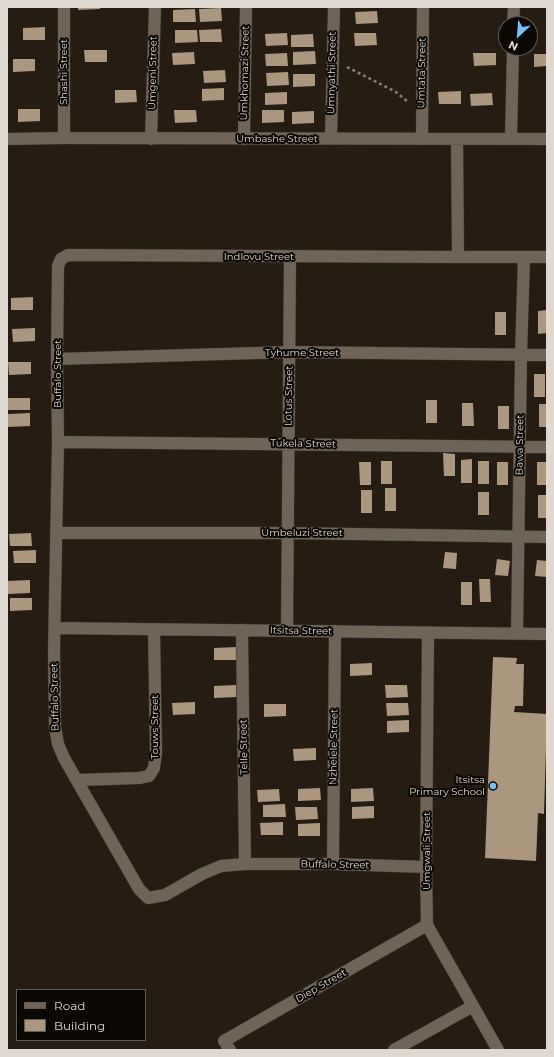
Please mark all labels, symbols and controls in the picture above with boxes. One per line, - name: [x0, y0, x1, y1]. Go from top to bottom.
- north arrow: [498, 16, 538, 56]
- street label: Umkhomazi Street: [238, 26, 252, 120]
- street label: Umnyathi Street: [325, 32, 339, 114]
- street label: Umgeni Street: [146, 36, 160, 110]
- street label: Umtata Street: [415, 37, 429, 109]
- text: N: [506, 38, 520, 54]
- street label: Shashi Street: [58, 39, 70, 105]
- street label: Umbashe Street: [236, 133, 318, 145]
- street label: Indlovu Street: [224, 251, 294, 263]
- street label: Buffalo Street: [52, 340, 64, 408]
- street label: Tyhume Street: [265, 347, 339, 359]
- street label: Lotus Street: [282, 366, 296, 426]
- street label: Bawa Street: [513, 415, 527, 475]
- street label: Tukela Street: [270, 437, 336, 451]
- street label: Umbeluzi Street: [261, 527, 343, 539]
- street label: Itsitsa Street: [270, 624, 332, 638]
- street label: Buffalo Street: [48, 663, 62, 731]
- street label: Touws Street: [149, 695, 161, 759]
- street label: Nzhelele Street: [327, 709, 341, 785]
- street label: Telle Street: [238, 719, 250, 775]
- place label: Itsitsa Primary School: [409, 774, 485, 798]
- marker: Itsitsa Primary School: [488, 781, 498, 791]
- street label: Umgwali Street: [421, 812, 433, 890]
- street label: Buffalo Street: [301, 858, 369, 872]
- street label: Diep Street: [293, 967, 349, 1005]
- legend: [16, 989, 146, 1041]
- text: Road: [54, 998, 85, 1013]
- text: Building: [54, 1018, 105, 1033]

